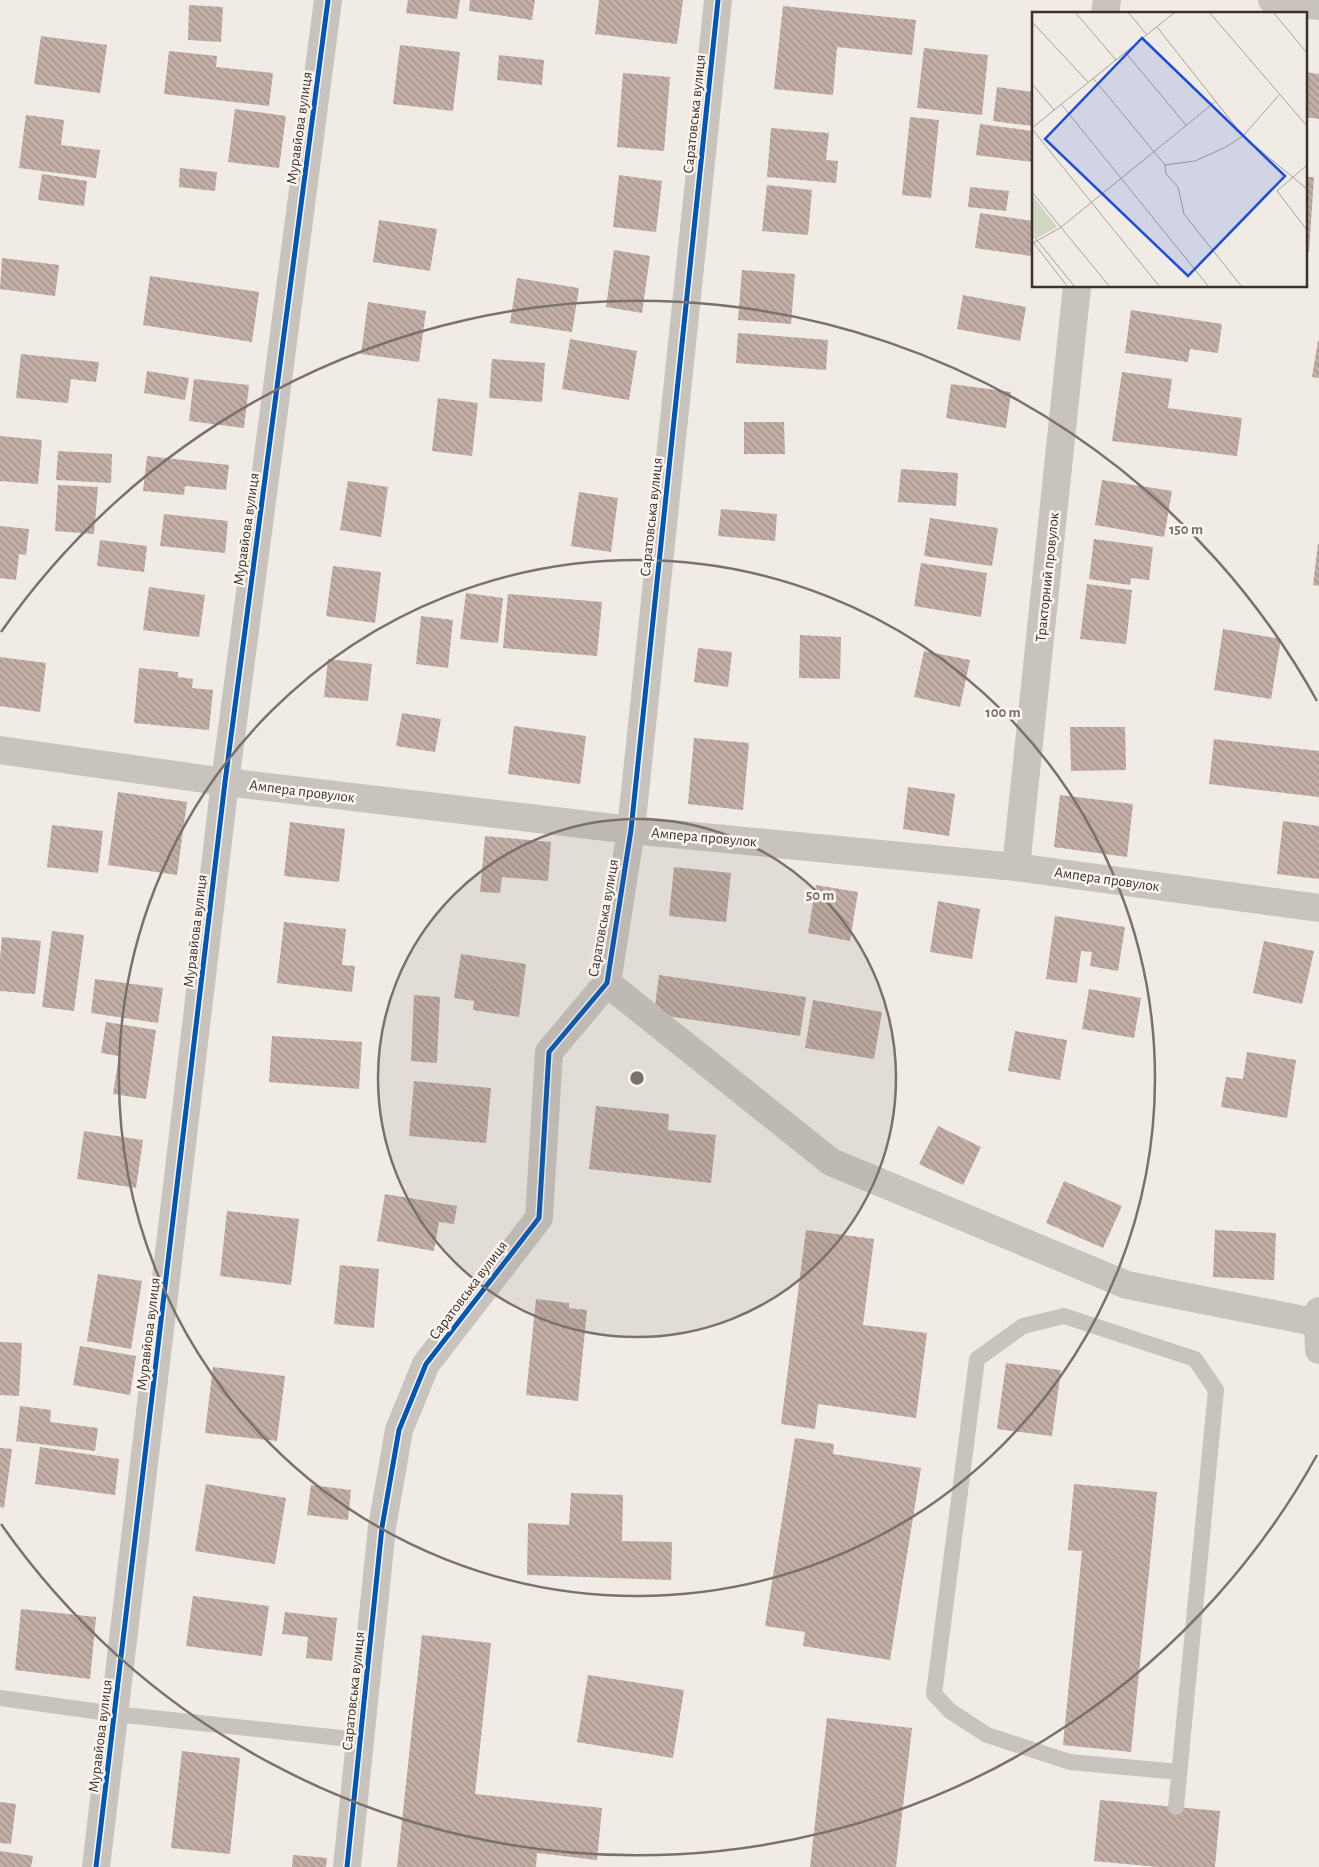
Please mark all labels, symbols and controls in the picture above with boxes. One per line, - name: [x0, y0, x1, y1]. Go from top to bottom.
- inset map: [1032, 12, 1306, 288]
- street label: Саратовська вулиця: [681, 54, 708, 174]
- street label: Муравйова вулиця: [284, 71, 315, 185]
- street label: Саратовська вулиця: [638, 457, 665, 577]
- street label: Муравйова вулиця: [231, 472, 262, 586]
- street label: Тракторний провулок: [1033, 512, 1062, 642]
- text: 150 m: [1169, 522, 1203, 537]
- text: 100 m: [985, 705, 1021, 720]
- street label: Ампера провулок: [248, 778, 356, 805]
- street label: Ампера провулок: [650, 825, 758, 850]
- street label: Саратовська вулиця: [586, 858, 621, 978]
- street label: Ампера провулок: [1053, 865, 1161, 894]
- street label: Муравйова вулиця: [181, 874, 210, 988]
- text: 50 m: [806, 888, 834, 903]
- centre of rings: [628, 1069, 646, 1087]
- street label: Саратовська вулиця: [426, 1238, 510, 1343]
- street label: Муравйова вулиця: [134, 1277, 163, 1391]
- street label: Саратовська вулиця: [340, 1631, 367, 1751]
- street label: Муравйова вулиця: [86, 1679, 115, 1793]

